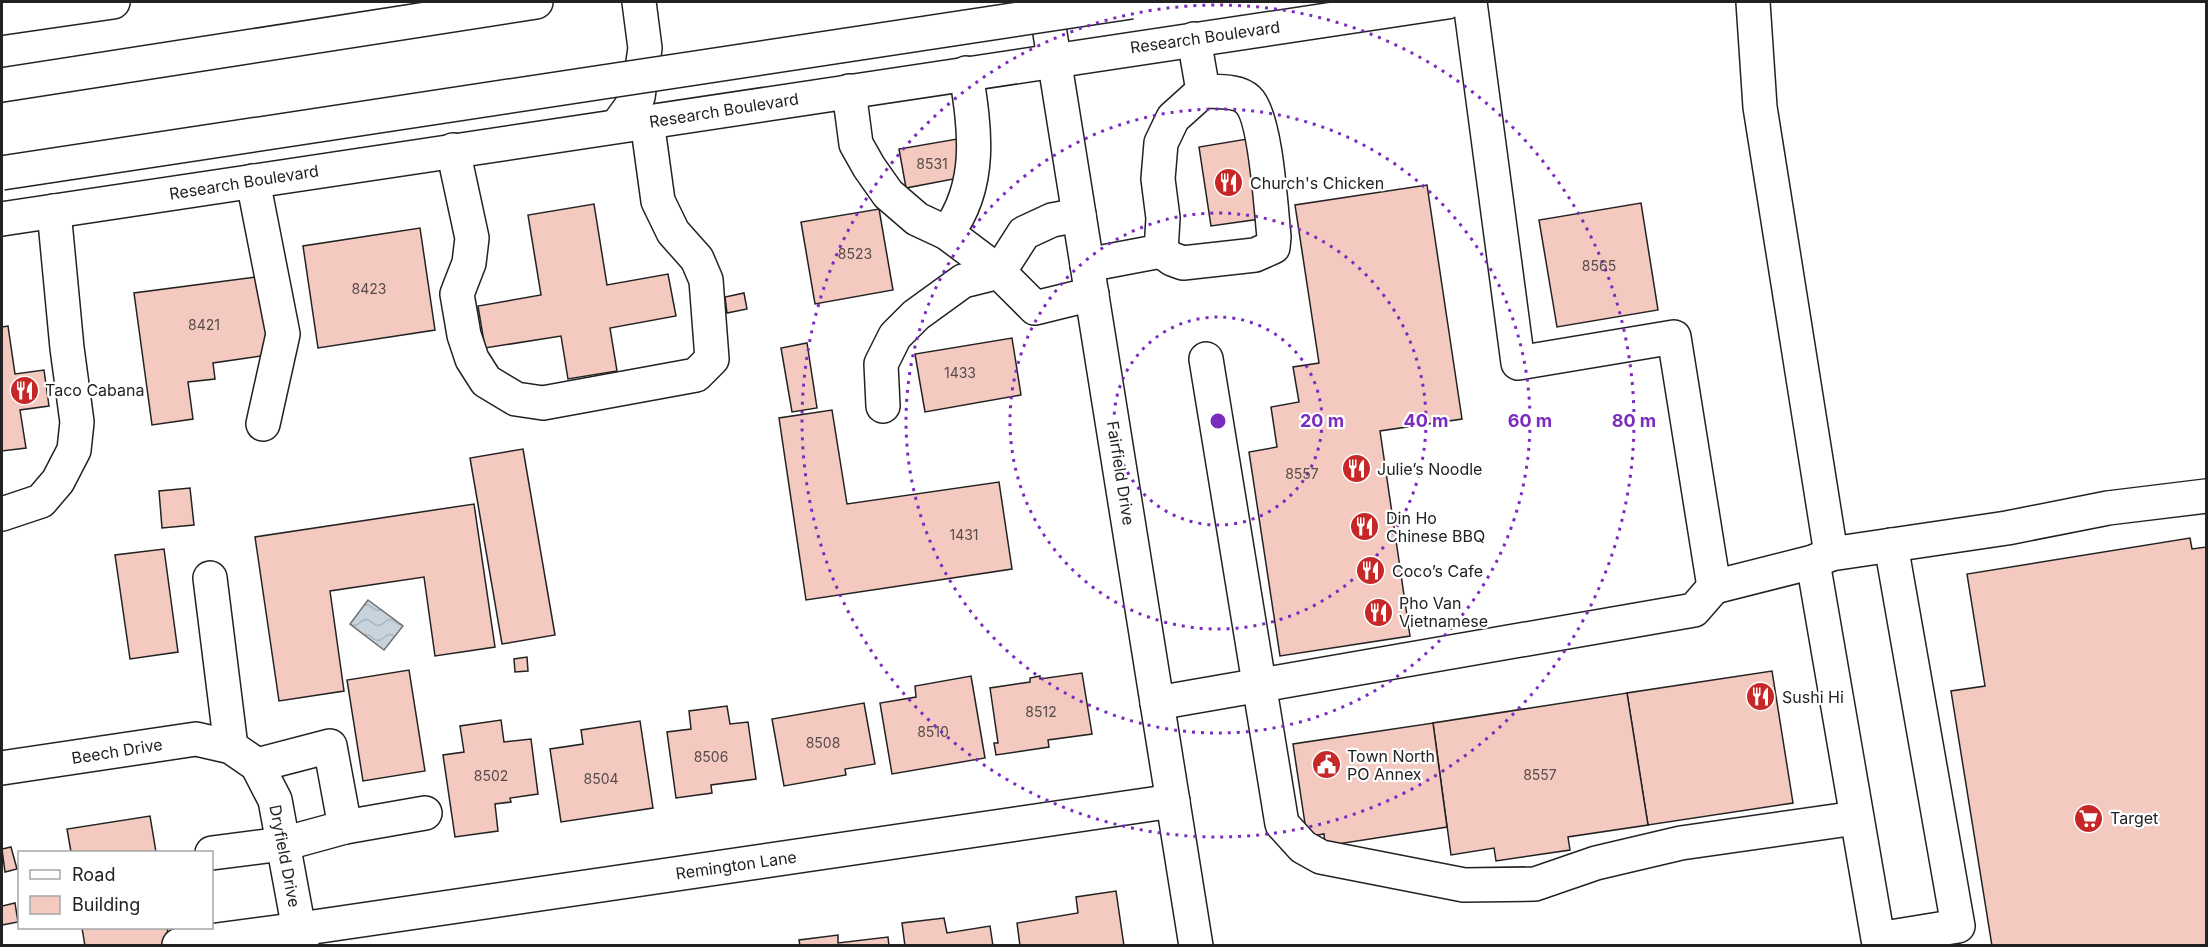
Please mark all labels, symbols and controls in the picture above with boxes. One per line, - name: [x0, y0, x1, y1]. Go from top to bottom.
- street label: Research Boulevard: [1129, 17, 1281, 57]
- street label: Research Boulevard: [648, 88, 800, 132]
- house number: 8531: [916, 155, 948, 172]
- street label: Research Boulevard: [168, 160, 320, 204]
- restaurant icon: Church's Chicken: [1213, 167, 1245, 199]
- place label: Church's Chicken: [1250, 173, 1384, 193]
- house number: 8523: [838, 245, 872, 262]
- house number: 8565: [1582, 257, 1616, 274]
- house number: 8423: [352, 280, 386, 297]
- house number: 8421: [188, 316, 220, 333]
- house number: 1433: [944, 364, 976, 381]
- restaurant icon: Taco Cabana: [8, 374, 40, 406]
- place label: Taco Cabana: [45, 380, 144, 400]
- text: 20 m: [1300, 410, 1344, 431]
- text: 40 m: [1404, 410, 1449, 431]
- text: 60 m: [1508, 410, 1552, 431]
- text: 80 m: [1612, 410, 1656, 431]
- centre of rings: [1208, 411, 1228, 431]
- street label: Fairfield Drive: [1103, 419, 1139, 527]
- restaurant icon: Julie’s Noodle: [1340, 453, 1372, 485]
- place label: Julie’s Noodle: [1377, 459, 1482, 479]
- house number: 8557: [1285, 465, 1319, 482]
- place label: Din Ho Chinese BBQ: [1386, 508, 1485, 546]
- restaurant icon: Din Ho Chinese BBQ: [1349, 511, 1381, 543]
- house number: 1431: [949, 526, 979, 543]
- restaurant icon: Coco’s Cafe: [1355, 555, 1387, 587]
- place label: Coco’s Cafe: [1392, 561, 1483, 581]
- place label: Pho Van Vietnamese: [1399, 593, 1488, 631]
- restaurant icon: Pho Van Vietnamese: [1362, 596, 1394, 628]
- restaurant icon: Sushi Hi: [1745, 681, 1777, 713]
- place label: Sushi Hi: [1782, 687, 1844, 707]
- house number: 8512: [1025, 703, 1057, 720]
- house number: 8510: [917, 723, 949, 740]
- street label: Beech Drive: [70, 734, 164, 768]
- house number: 8508: [806, 734, 840, 751]
- place label: Town North PO Annex: [1347, 746, 1435, 784]
- house number: 8506: [694, 748, 728, 765]
- public building icon: Town North PO Annex: [1310, 749, 1342, 781]
- house number: 8557: [1523, 766, 1557, 783]
- house number: 8502: [474, 767, 508, 784]
- house number: 8504: [583, 770, 619, 787]
- supermarket icon: Target: [2073, 802, 2105, 834]
- street label: Dryfield Drive: [265, 803, 305, 909]
- place label: Target: [2110, 808, 2158, 828]
- street label: Remington Lane: [674, 847, 798, 883]
- legend: [18, 851, 213, 929]
- text: Road: [72, 864, 115, 885]
- text: Building: [72, 894, 140, 915]

